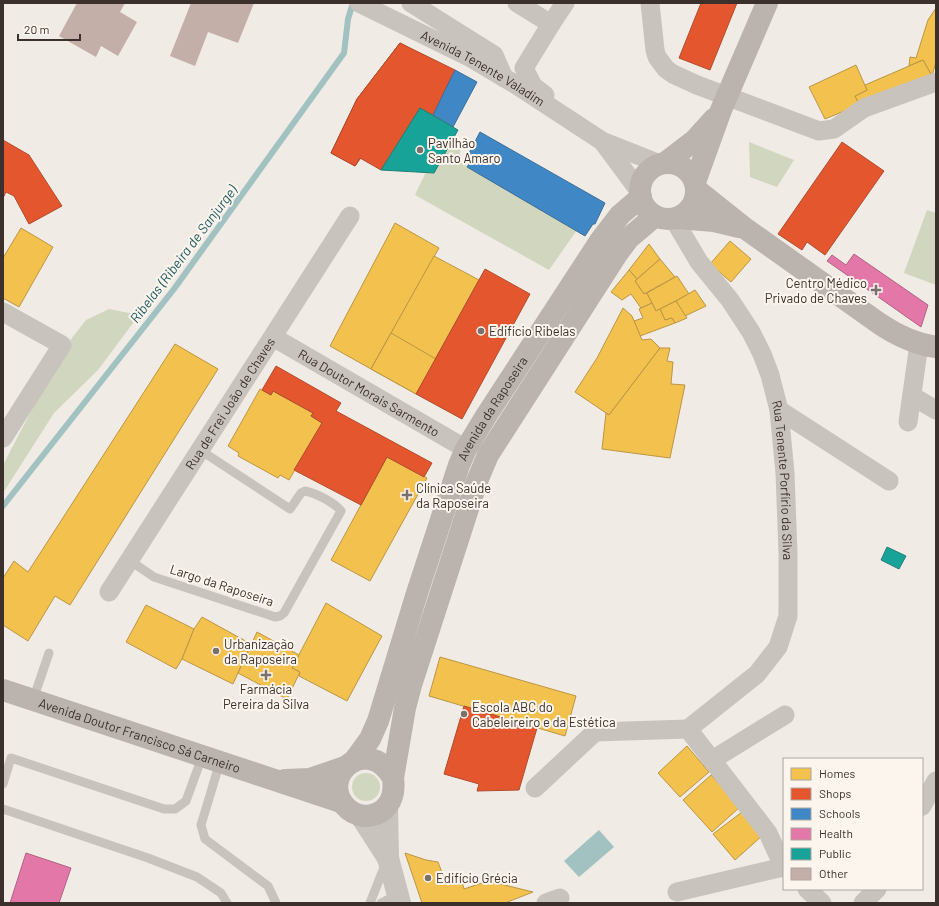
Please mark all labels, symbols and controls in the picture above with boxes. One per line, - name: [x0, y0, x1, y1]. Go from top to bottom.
- scale bar: [18, 16, 80, 42]
- text: 20 m: [24, 22, 50, 36]
- street label: Avenida Tenente Valadim: [418, 27, 548, 109]
- place label: Pavilhão Santo Amaro: [428, 135, 500, 166]
- marker: Pavilhão Santo Amaro: [415, 145, 425, 155]
- water label: Ribelas (Ribeira de Sanjurge): [126, 182, 241, 326]
- place label: Centro Médico Privado de Chaves: [765, 275, 867, 306]
- marker: Centro Médico Privado de Chaves: [870, 284, 882, 296]
- place label: Edifício Ribelas: [489, 323, 576, 339]
- marker: Edifício Ribelas: [476, 326, 486, 336]
- street label: Rua de Frei João de Chaves: [182, 334, 278, 472]
- street label: Rua Doutor Morais Sarmento: [296, 346, 442, 440]
- street label: Avenida da Raposeira: [454, 353, 531, 463]
- street label: Rua Tenente Porfírio da Silva: [769, 399, 796, 560]
- place label: Clínica Saúde da Raposeira: [416, 480, 491, 511]
- marker: Clínica Saúde da Raposeira: [401, 489, 413, 501]
- street label: Largo da Raposeira: [168, 561, 276, 609]
- place label: Urbanização da Raposeira: [224, 636, 297, 667]
- marker: Urbanização da Raposeira: [211, 646, 221, 656]
- marker: Farmácia Pereira da Silva: [261, 670, 271, 680]
- place label: Farmácia Pereira da Silva: [223, 681, 309, 712]
- street label: Avenida Doutor Francisco Sá Carneiro: [37, 694, 243, 776]
- place label: Escola ABC do Cabeleireiro e da Estética: [472, 699, 616, 730]
- marker: Escola ABC do Cabeleireiro e da Estética: [459, 709, 469, 719]
- legend: [783, 758, 923, 890]
- text: Homes: [819, 766, 856, 780]
- text: Shops: [819, 786, 852, 800]
- text: Schools: [819, 806, 860, 820]
- text: Health: [819, 826, 853, 840]
- text: Public: [819, 846, 851, 860]
- text: Other: [819, 866, 849, 880]
- place label: Edifício Grécia: [436, 870, 518, 886]
- marker: Edifício Grécia: [423, 873, 433, 883]

